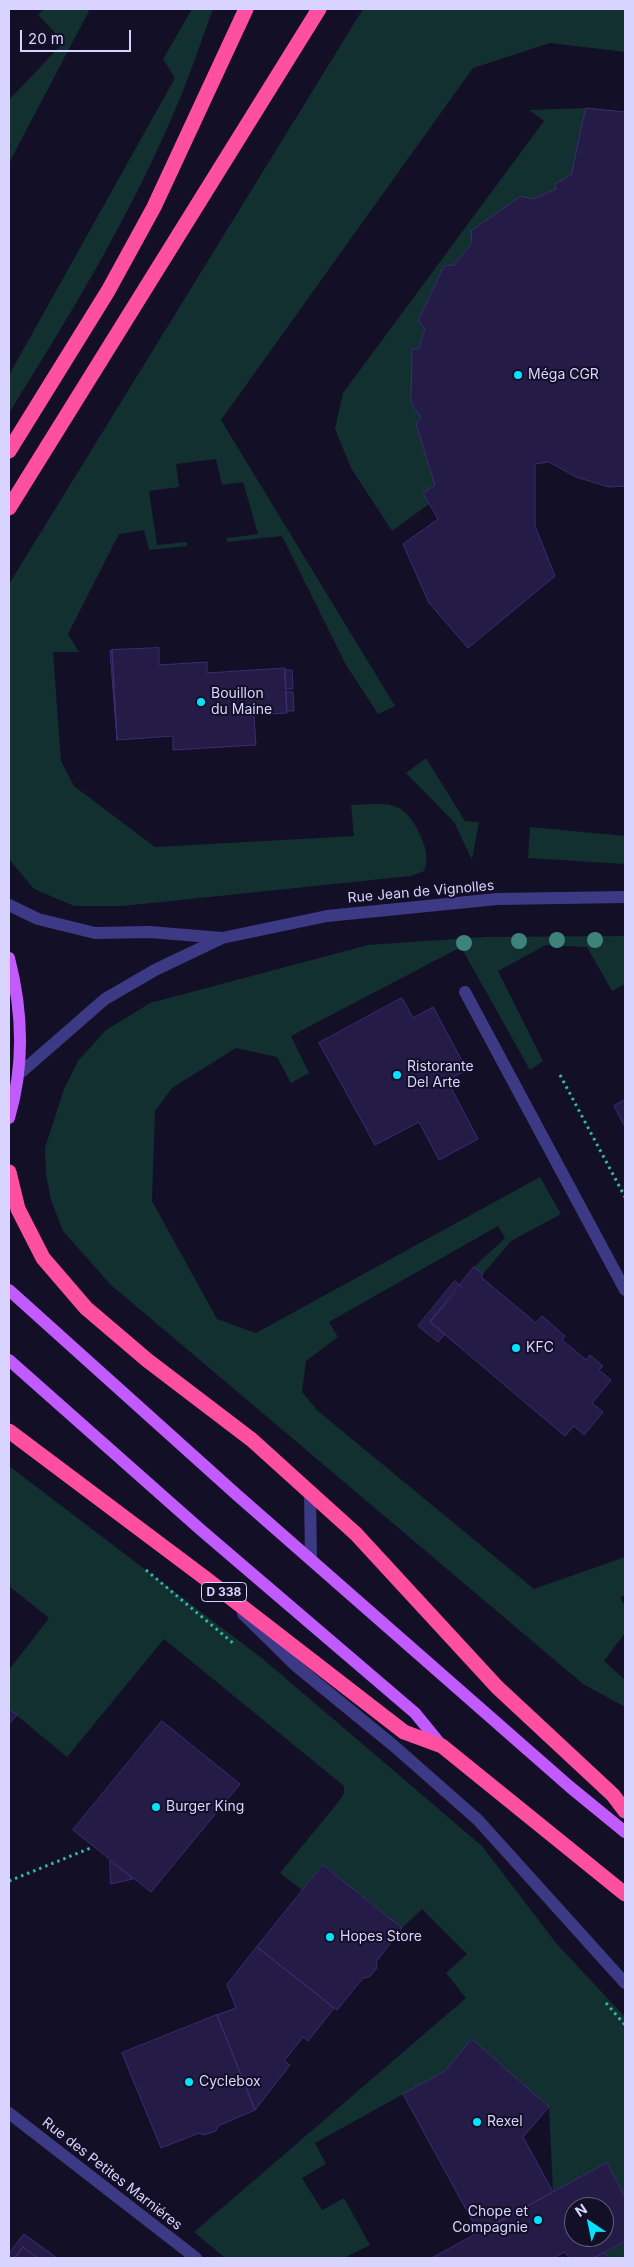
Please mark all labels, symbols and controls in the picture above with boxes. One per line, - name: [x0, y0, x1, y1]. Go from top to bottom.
- scale bar: [22, 20, 134, 52]
- text: 20 m: [28, 29, 64, 48]
- place label: Méga CGR: [528, 367, 599, 383]
- marker: Méga CGR: [512, 369, 524, 381]
- place label: Bouillon du Maine: [211, 686, 272, 719]
- marker: Bouillon du Maine: [195, 696, 207, 708]
- street label: Rue Jean de Vignolles: [347, 877, 495, 907]
- place label: Ristorante Del Arte: [407, 1059, 474, 1092]
- marker: Ristorante Del Arte: [391, 1069, 403, 1081]
- place label: KFC: [526, 1340, 554, 1356]
- marker: KFC: [510, 1342, 522, 1354]
- road number: D 338: [202, 1582, 246, 1601]
- place label: Burger King: [166, 1799, 244, 1815]
- marker: Burger King: [150, 1801, 162, 1813]
- place label: Hopes Store: [340, 1929, 422, 1945]
- marker: Hopes Store: [324, 1931, 336, 1943]
- place label: Cyclebox: [199, 2074, 261, 2090]
- marker: Cyclebox: [183, 2076, 195, 2088]
- street label: Rue des Petites Marniéres: [39, 2114, 185, 2234]
- place label: Rexel: [487, 2114, 523, 2130]
- marker: Rexel: [471, 2116, 483, 2128]
- north arrow: [564, 2197, 614, 2247]
- text: N: [572, 2200, 590, 2220]
- place label: Chope et Compagnie: [452, 2204, 528, 2236]
- marker: Chope et Compagnie: [532, 2214, 544, 2226]

